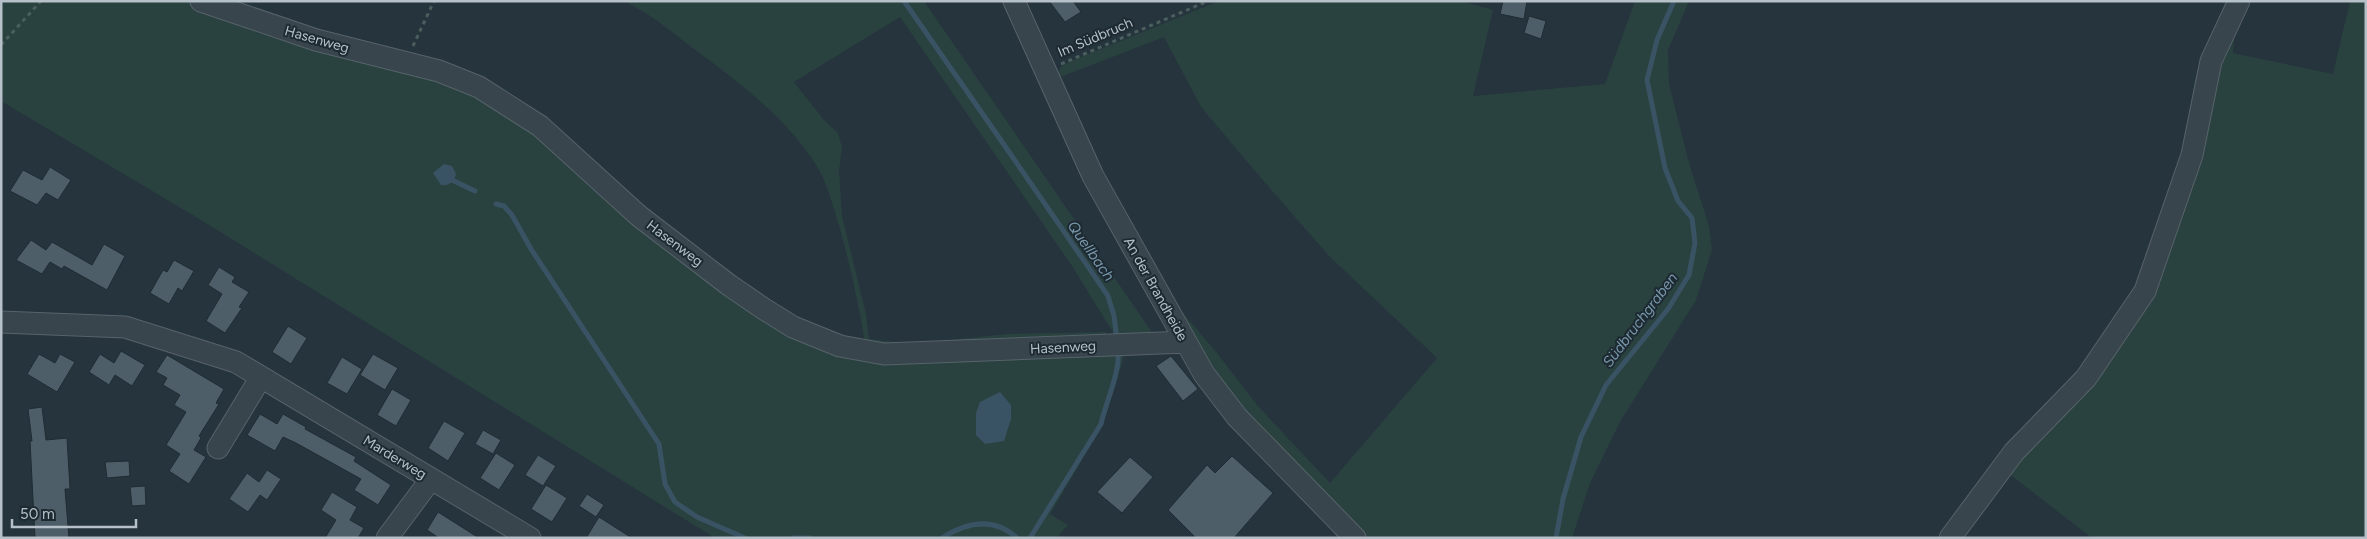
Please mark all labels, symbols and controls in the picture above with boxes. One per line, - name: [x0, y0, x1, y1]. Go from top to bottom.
- street label: Im Südbruch: [1055, 14, 1135, 61]
- street label: Hasenweg: [283, 22, 351, 57]
- street label: Hasenweg: [643, 217, 706, 270]
- water label: Quellbach: [1064, 218, 1118, 284]
- street label: An der Brandheide: [1120, 234, 1191, 344]
- water label: Südbruchgraben: [1599, 269, 1681, 371]
- street label: Hasenweg: [1030, 337, 1097, 358]
- street label: Marderweg: [360, 432, 430, 483]
- scale bar: [12, 496, 136, 528]
- text: 50 m: [20, 505, 55, 523]

